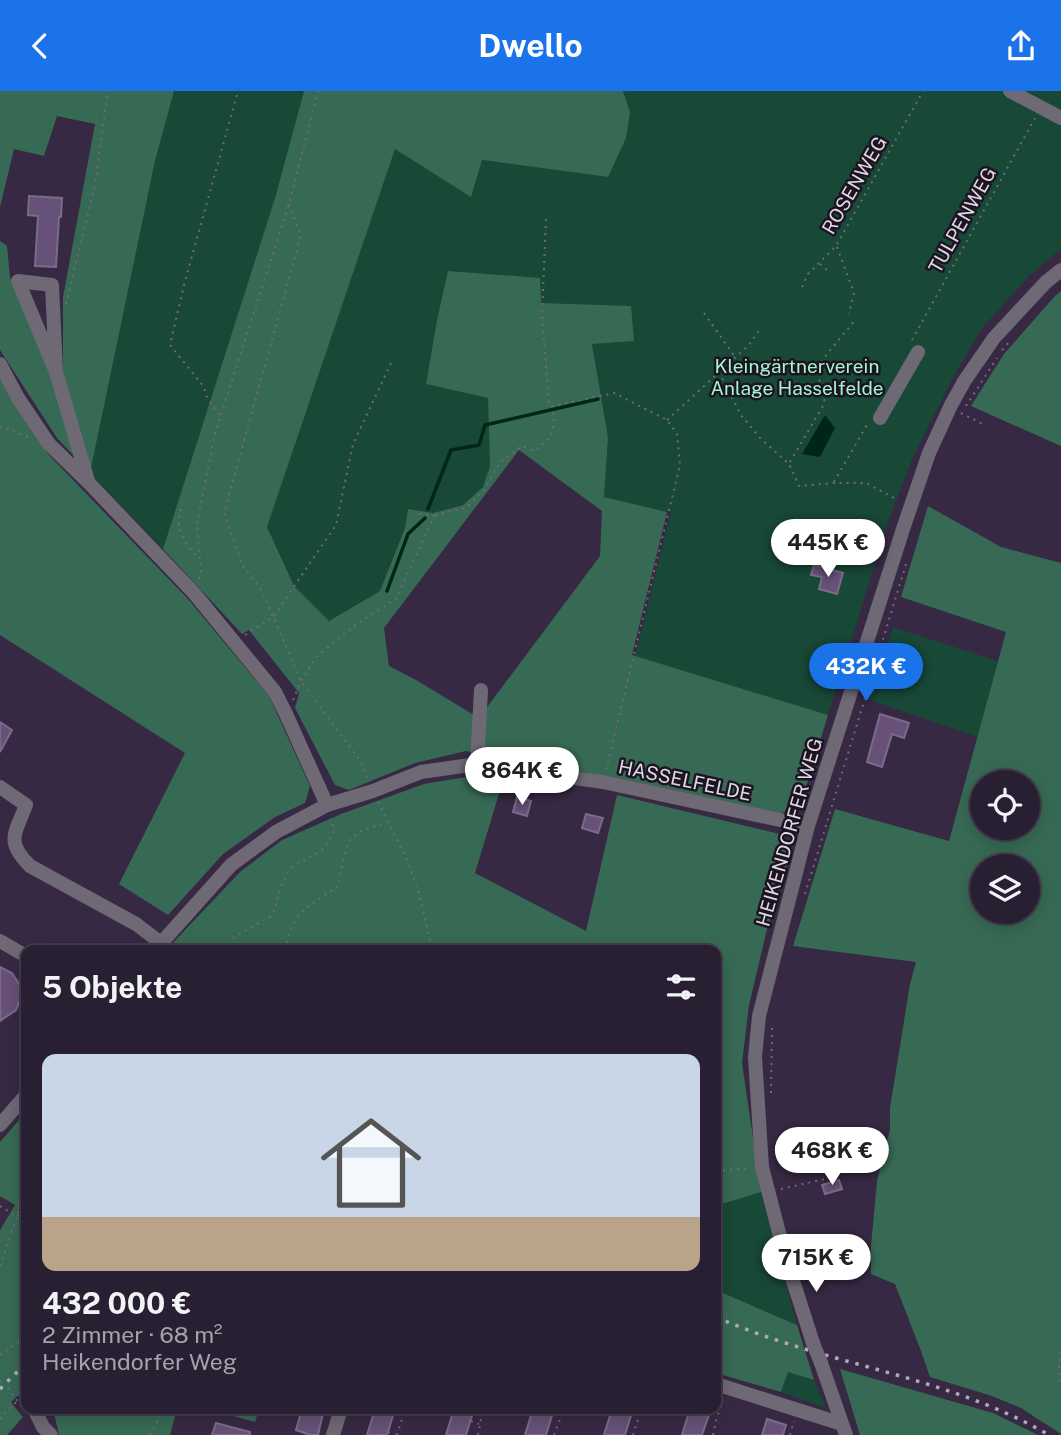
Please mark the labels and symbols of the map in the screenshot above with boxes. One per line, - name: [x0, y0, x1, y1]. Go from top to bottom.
- street label: ROSENWEG: [817, 132, 891, 238]
- street label: TULPENWEG: [924, 163, 1000, 277]
- park label: Kleingärtnerverein Anlage Hasselfelde: [710, 355, 884, 399]
- pin: 445K €: [771, 519, 885, 579]
- pin: 432K €: [809, 643, 923, 703]
- street label: HEIKENDORFER WEG: [752, 735, 826, 929]
- pin: 864K €: [465, 747, 579, 807]
- street label: HASSELFELDE: [617, 755, 753, 805]
- pin: 468K €: [775, 1127, 889, 1187]
- pin: 715K €: [759, 1235, 873, 1294]

